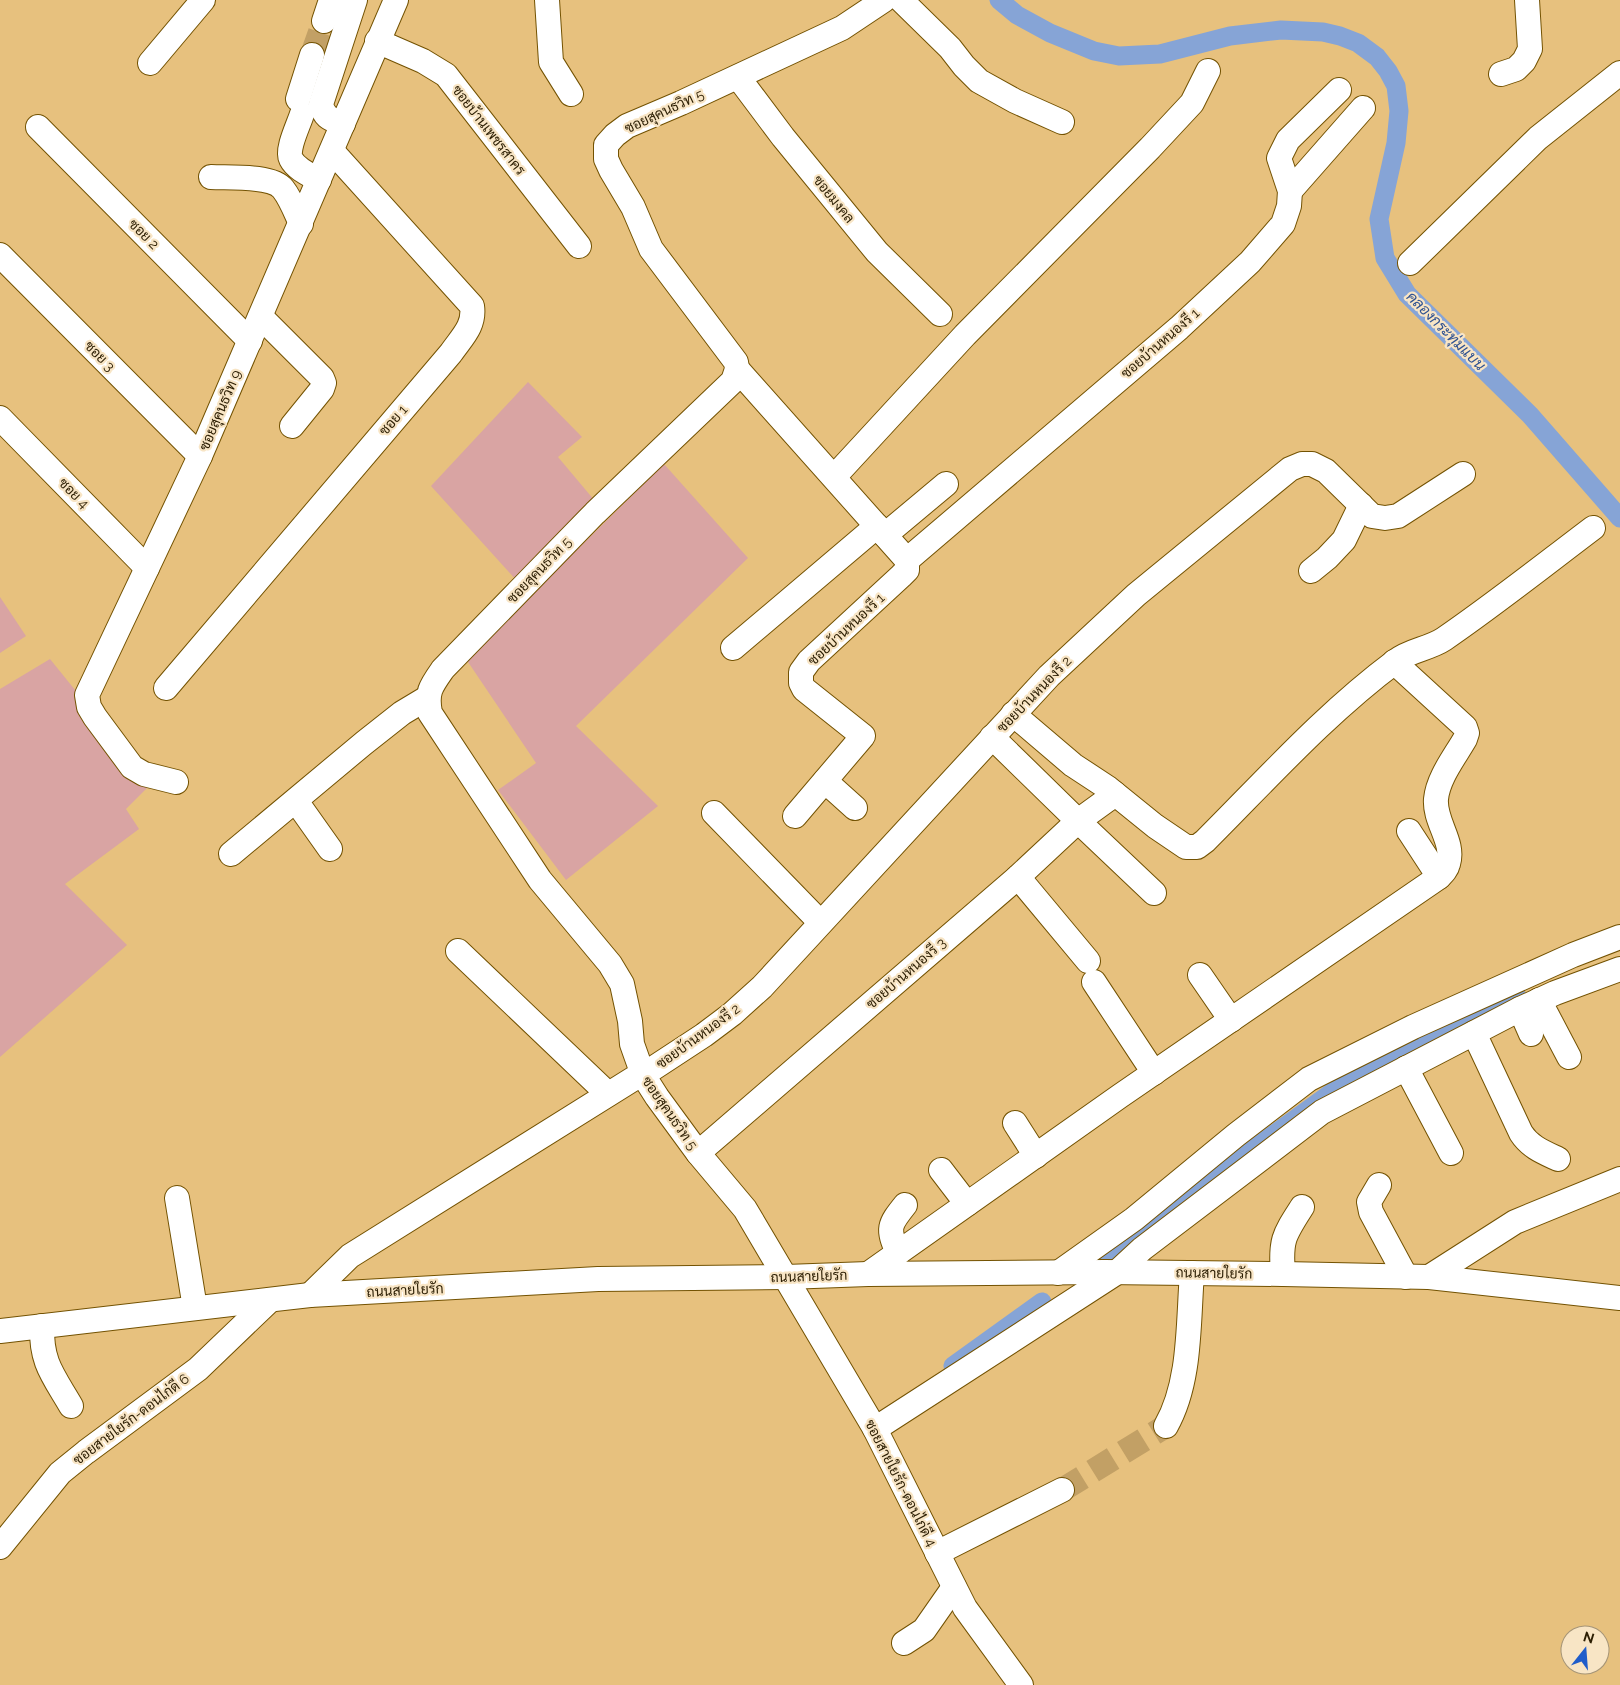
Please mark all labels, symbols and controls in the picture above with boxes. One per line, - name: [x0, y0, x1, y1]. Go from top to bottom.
- street label: ซอยบ้านเพชรสาคร: [449, 81, 530, 178]
- street label: ซอยสุคนธวิท 5: [622, 86, 707, 138]
- street label: ซอยมงคล: [810, 172, 858, 226]
- street label: ซอย 2: [126, 216, 162, 252]
- water label: คลองกระทุ่มแบน: [1401, 287, 1490, 376]
- street label: ซอยบ้านหนองรี 1: [1117, 304, 1202, 381]
- street label: ซอย 3: [82, 338, 118, 374]
- street label: ซอยสุคนธวิท 9: [196, 367, 246, 454]
- street label: ซอย 1: [376, 402, 410, 438]
- street label: ซอย 4: [56, 475, 93, 512]
- street label: ซอยสุคนธวิท 5: [504, 533, 576, 608]
- street label: ซอยบ้านหนองรี 1: [804, 589, 887, 668]
- street label: ซอยบ้านหนองรี 2: [993, 652, 1074, 735]
- street label: ซอยบ้านหนองรี 3: [862, 933, 949, 1012]
- street label: ซอยบ้านหนองรี 2: [652, 999, 743, 1072]
- street label: ซอยสุคนธวิท 5: [637, 1073, 701, 1154]
- street label: ถนนสายใยรัก: [1175, 1264, 1253, 1282]
- street label: ถนนสายใยรัก: [770, 1267, 848, 1285]
- street label: ถนนสายใยรัก: [366, 1280, 444, 1300]
- street label: ซอยสายใยรัก-ดอนไก่ดี 6: [69, 1369, 192, 1468]
- street label: ซอยสายใยรัก-ดอนไก่ดี 4: [862, 1416, 941, 1549]
- north arrow: [1560, 1625, 1610, 1675]
- text: N: [1581, 1628, 1596, 1647]

